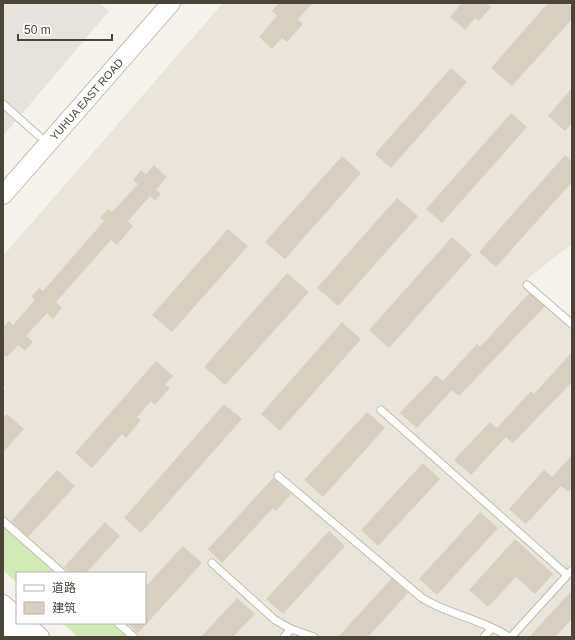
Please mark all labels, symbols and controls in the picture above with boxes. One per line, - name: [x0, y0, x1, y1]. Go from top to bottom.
- scale bar: [18, 16, 112, 42]
- text: 50 m: [24, 23, 51, 37]
- street label: YUHUA EAST ROAD: [48, 56, 126, 143]
- legend: [16, 572, 146, 624]
- text: 道路: [52, 581, 76, 595]
- text: 建筑: [52, 601, 76, 615]

